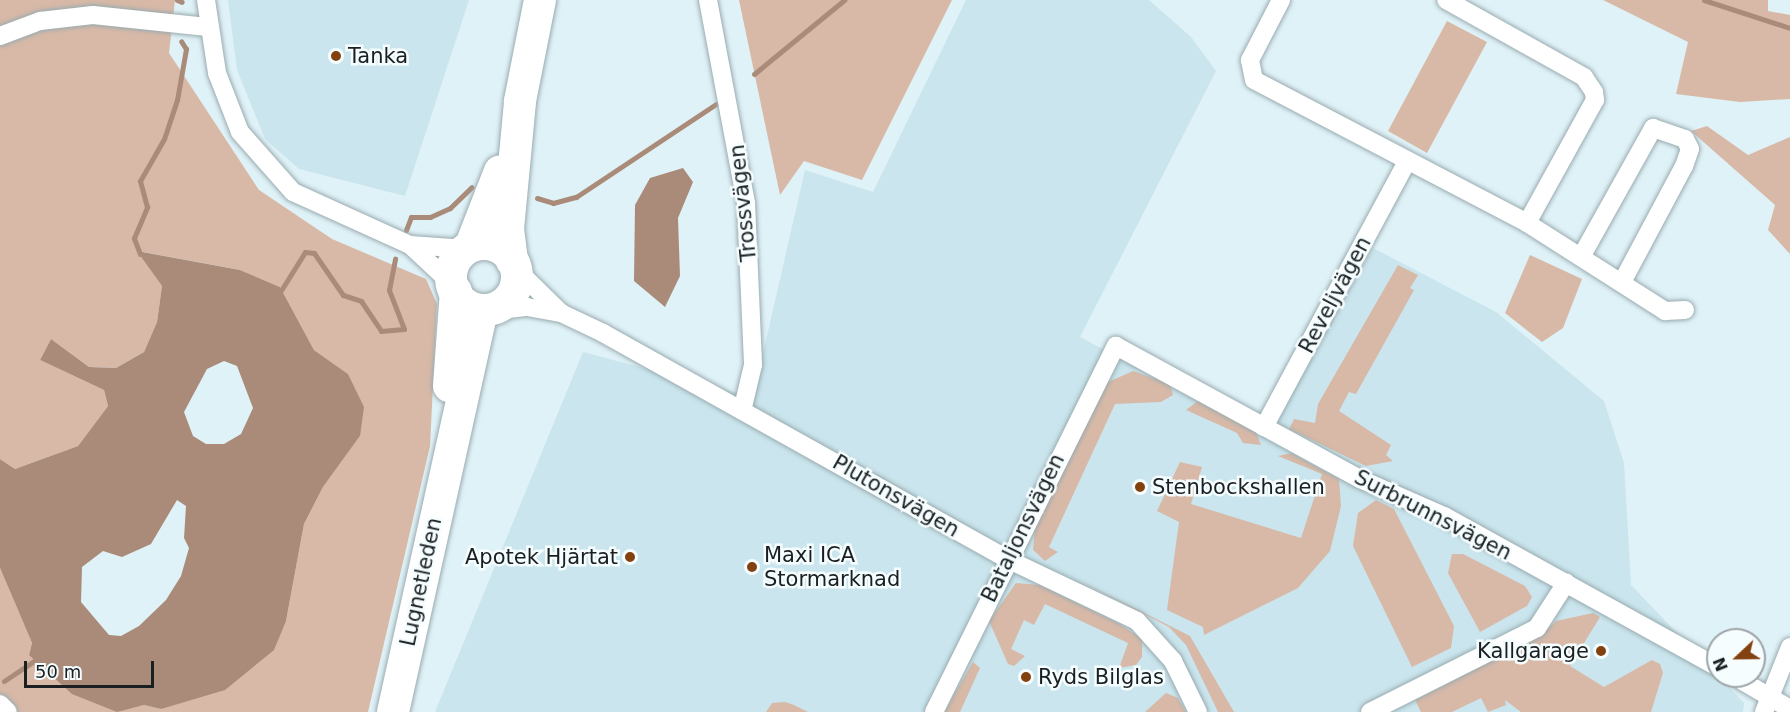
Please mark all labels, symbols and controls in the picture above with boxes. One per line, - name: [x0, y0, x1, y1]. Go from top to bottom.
- place label: Tanka: [348, 43, 408, 69]
- marker: Tanka: [329, 49, 343, 63]
- street label: Trossvägen: [724, 143, 762, 263]
- street label: Reveljvägen: [1294, 232, 1376, 358]
- street label: Plutonsvägen: [828, 450, 964, 542]
- street label: Bataljonsvägen: [976, 450, 1070, 606]
- street label: Surbrunnsvägen: [1350, 465, 1516, 565]
- place label: Stenbockshallen: [1152, 474, 1325, 500]
- marker: Stenbockshallen: [1133, 480, 1147, 494]
- street label: Lugnetleden: [395, 515, 447, 649]
- place label: Maxi ICA Stormarknad: [764, 542, 900, 592]
- place label: Apotek Hjärtat: [465, 544, 618, 570]
- marker: Apotek Hjärtat: [623, 550, 637, 564]
- marker: Maxi ICA Stormarknad: [745, 560, 759, 574]
- north arrow: [1706, 628, 1766, 688]
- place label: Kallgarage: [1477, 638, 1589, 664]
- marker: Kallgarage: [1594, 644, 1608, 658]
- scale bar: [27, 649, 158, 687]
- text: N: [1709, 654, 1732, 674]
- text: 50 m: [35, 661, 81, 682]
- place label: Ryds Bilglas: [1038, 664, 1164, 690]
- marker: Ryds Bilglas: [1019, 670, 1033, 684]

